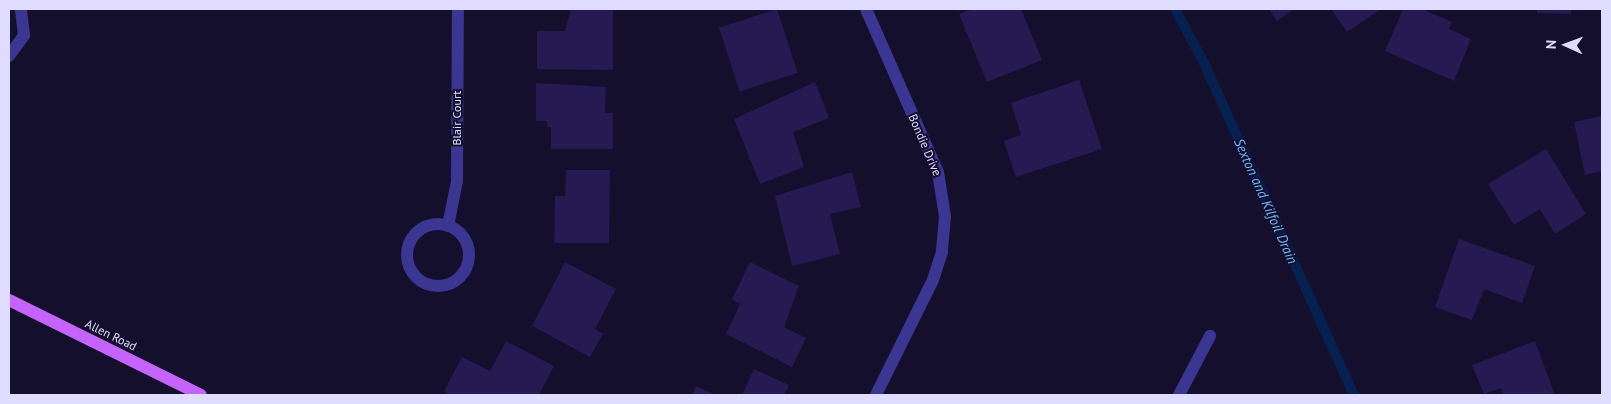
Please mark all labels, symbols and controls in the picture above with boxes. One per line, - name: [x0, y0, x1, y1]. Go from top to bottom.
- north arrow: [1541, 20, 1591, 70]
- text: N: [1542, 40, 1560, 49]
- street label: Blair Court: [450, 91, 464, 145]
- street label: Bondie Drive: [906, 112, 944, 178]
- water label: Sexton and Kilfoil Drain: [1231, 136, 1301, 266]
- street label: Allen Road: [83, 316, 139, 354]

